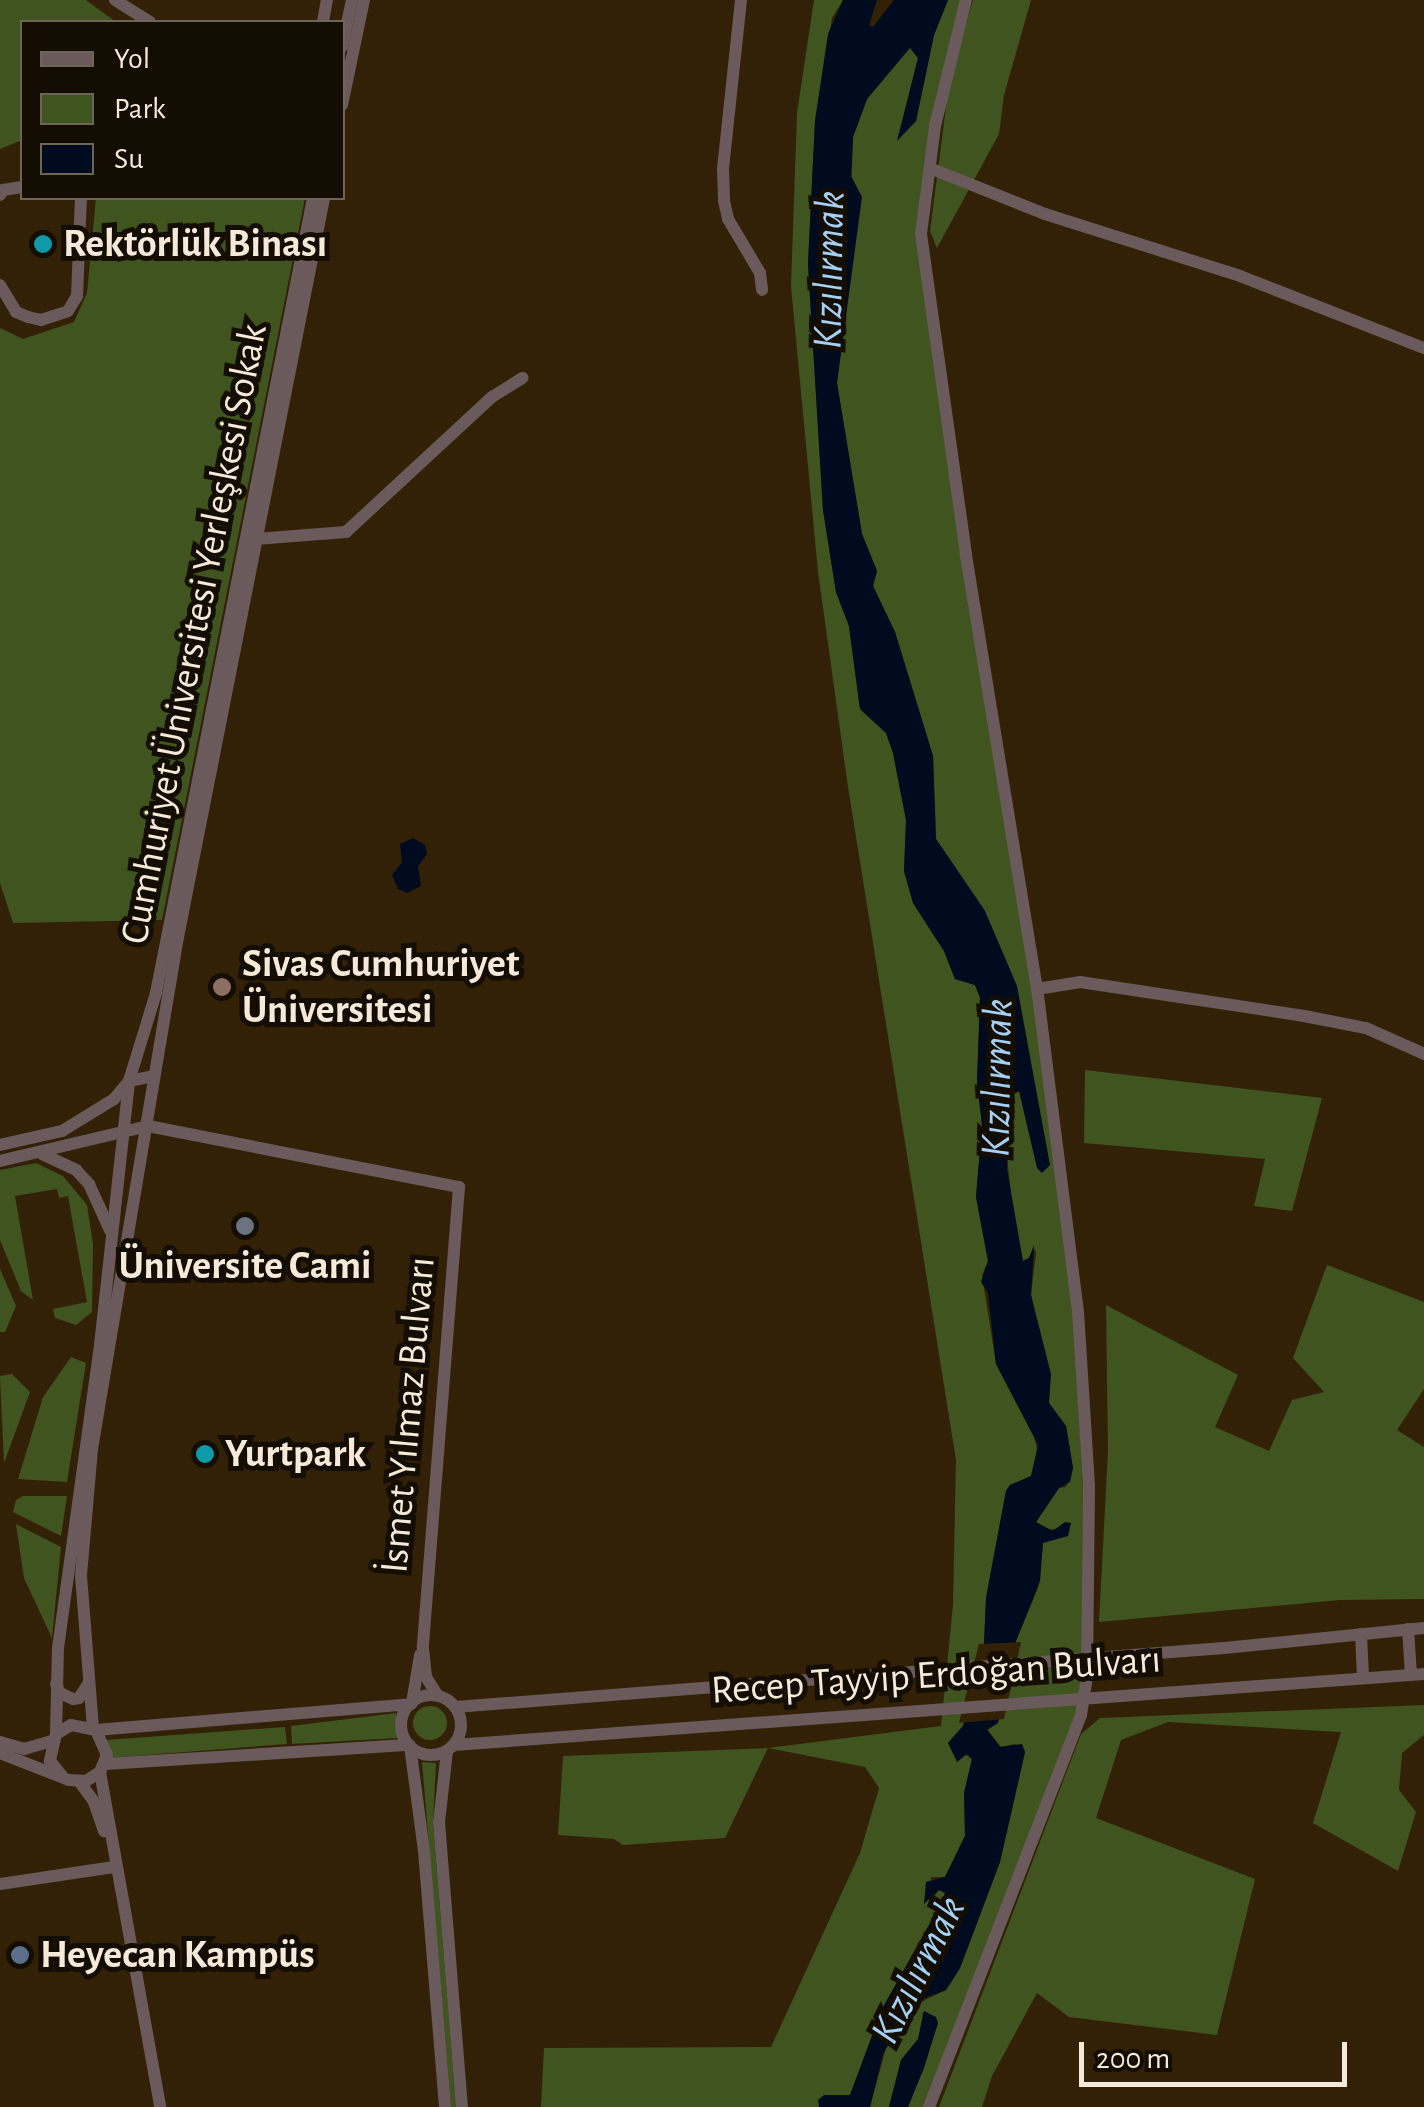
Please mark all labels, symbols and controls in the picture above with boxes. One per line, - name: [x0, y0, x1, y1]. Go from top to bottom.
- legend: [20, 20, 345, 200]
- text: Yol: [114, 44, 150, 74]
- text: Park: [114, 94, 166, 124]
- text: Su: [114, 144, 143, 174]
- water label: Kızılırmak: [802, 190, 856, 350]
- place label: Rektörlük Binası: [63, 220, 327, 268]
- marker: Rektörlük Binası: [32, 233, 54, 255]
- street label: Cumhuriyet Üniversitesi Yerleşkesi Sokak: [110, 320, 278, 948]
- place label: Sivas Cumhuriyet Üniversitesi: [242, 940, 520, 1034]
- marker: Sivas Cumhuriyet Üniversitesi: [211, 976, 233, 998]
- water label: Kızılırmak: [970, 998, 1024, 1158]
- marker: Üniversite Cami: [234, 1215, 256, 1237]
- place label: Üniversite Cami: [119, 1242, 371, 1290]
- street label: İsmet Yılmaz Bulvarı: [370, 1255, 446, 1575]
- place label: Yurtpark: [225, 1430, 366, 1478]
- marker: Yurtpark: [194, 1443, 216, 1465]
- street label: Recep Tayyip Erdoğan Bulvarı: [709, 1635, 1163, 1715]
- water label: Kızılırmak: [860, 1888, 976, 2052]
- place label: Heyecan Kampüs: [40, 1931, 315, 1979]
- marker: Heyecan Kampüs: [9, 1944, 31, 1966]
- scale bar: [1084, 2022, 1352, 2084]
- text: 200 m: [1096, 2044, 1170, 2074]

